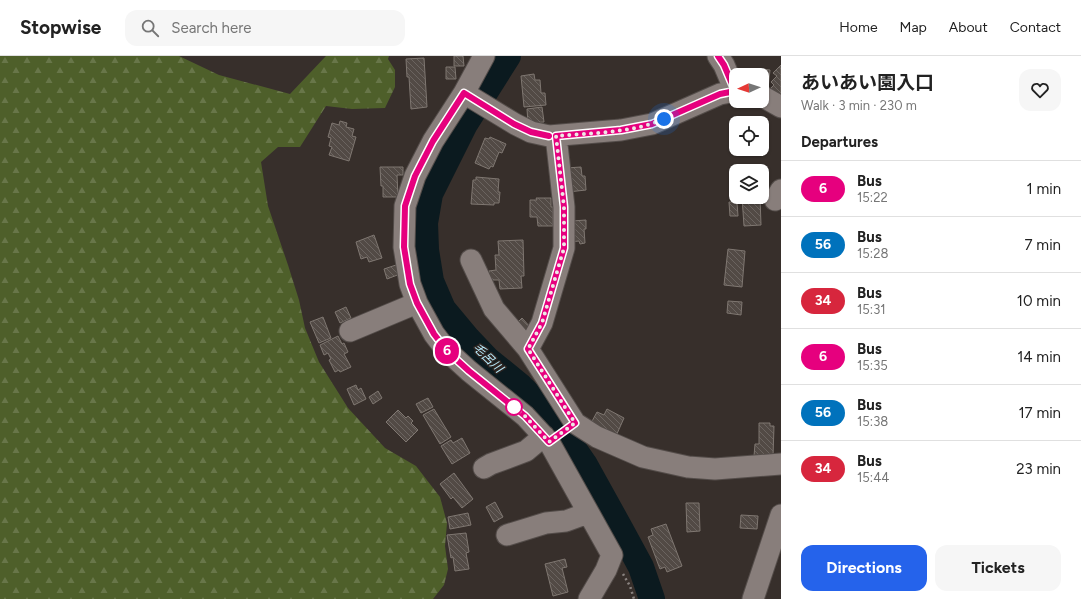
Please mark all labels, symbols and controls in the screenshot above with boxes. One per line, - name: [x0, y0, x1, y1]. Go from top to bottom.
- search box: [125, 10, 405, 46]
- text: Stopwise: [20, 16, 101, 39]
- icon: search: [139, 17, 161, 39]
- text: Search here: [171, 19, 251, 37]
- text: Home: [839, 19, 878, 36]
- text: Map: [900, 19, 927, 36]
- text: About: [949, 19, 988, 36]
- text: Contact: [1010, 19, 1061, 36]
- north arrow: [729, 68, 769, 108]
- map controls: [729, 68, 769, 204]
- button: heart: [1019, 69, 1061, 111]
- text: あいあい園入口: [801, 71, 934, 94]
- text: Walk · 3 min · 230 m: [801, 98, 917, 113]
- your location: [654, 109, 674, 129]
- button: locate: [729, 116, 769, 156]
- text: Departures: [801, 133, 878, 151]
- button: layers: [729, 164, 769, 204]
- text: Bus: [857, 172, 882, 190]
- text: 6: [819, 180, 827, 197]
- text: 1 min: [1026, 180, 1061, 198]
- text: 15:22: [857, 190, 888, 205]
- text: Bus: [857, 228, 882, 246]
- text: 56: [815, 236, 831, 253]
- text: 7 min: [1025, 236, 1061, 254]
- text: 15:28: [857, 246, 888, 261]
- text: Bus: [857, 284, 882, 302]
- text: 34: [815, 292, 831, 309]
- text: 10 min: [1017, 292, 1061, 310]
- text: 15:31: [857, 302, 886, 317]
- line badge: 6: [434, 338, 460, 364]
- water label: 毛呂川: [470, 340, 507, 377]
- text: Bus: [857, 340, 882, 358]
- text: 6: [443, 342, 451, 359]
- text: 6: [819, 348, 827, 365]
- text: 14 min: [1017, 348, 1061, 366]
- text: 15:35: [857, 358, 888, 373]
- text: Bus: [857, 396, 882, 414]
- unlabelled marker: [505, 398, 523, 416]
- text: 56: [815, 404, 831, 421]
- text: 17 min: [1018, 404, 1061, 422]
- text: 15:38: [857, 414, 888, 429]
- text: Bus: [857, 452, 882, 470]
- text: 34: [815, 460, 831, 477]
- text: 23 min: [1016, 460, 1061, 478]
- text: 15:44: [857, 470, 889, 485]
- button: Directions: [801, 545, 927, 591]
- button: Tickets: [935, 545, 1061, 591]

